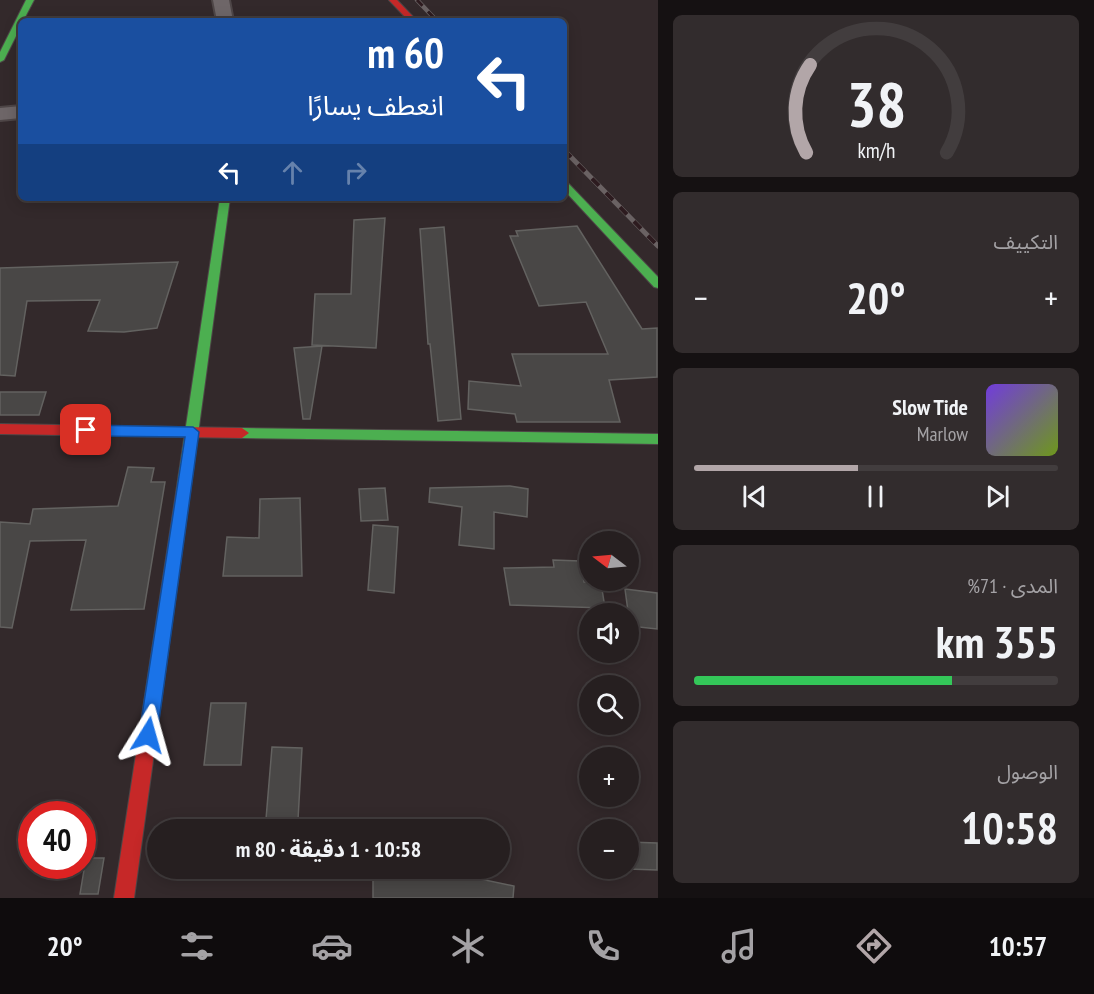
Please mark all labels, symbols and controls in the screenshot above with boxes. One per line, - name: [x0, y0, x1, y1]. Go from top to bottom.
- text: 60 m: [367, 25, 444, 80]
- icon: left: [465, 42, 543, 120]
- text: 38: [846, 63, 906, 144]
- text: انعطف يسارًا: [307, 88, 444, 122]
- text: km/h: [857, 136, 895, 164]
- icon: left: [213, 156, 246, 189]
- icon: ahead: [276, 156, 309, 189]
- icon: right: [339, 156, 372, 189]
- text: التكييف: [994, 229, 1058, 255]
- text: 20°: [846, 268, 906, 326]
- text: −: [694, 276, 708, 319]
- text: +: [1044, 276, 1058, 319]
- text: Slow Tide: [892, 393, 968, 421]
- pin: [60, 404, 111, 455]
- icon: arrive: [69, 413, 102, 446]
- text: Marlow: [917, 421, 968, 447]
- icon: previous: [738, 480, 771, 513]
- icon: pause: [859, 480, 892, 513]
- icon: next: [981, 480, 1014, 513]
- north arrow: [579, 531, 639, 591]
- map controls: [579, 531, 639, 879]
- text: المدى · 71%: [967, 573, 1058, 599]
- button: sound: [579, 603, 639, 663]
- text: 355 km: [936, 612, 1058, 670]
- button: search: [579, 675, 639, 735]
- position arrow: [116, 703, 180, 767]
- button: +: [579, 747, 639, 807]
- text: الوصول: [997, 759, 1058, 785]
- text: 10:58: [961, 798, 1058, 856]
- speed limit sign: 40: [18, 801, 96, 879]
- button: −: [579, 819, 639, 879]
- text: 10:58 · 1 دقيقة · 80 m: [236, 835, 421, 863]
- icon: filters: [176, 925, 218, 967]
- icon: car: [311, 925, 353, 967]
- icon: climate: [447, 925, 489, 967]
- icon: phone: [582, 925, 624, 967]
- icon: music: [718, 925, 760, 967]
- icon: directions: [853, 925, 895, 967]
- text: 20°: [47, 929, 82, 963]
- text: 10:57: [989, 929, 1047, 963]

